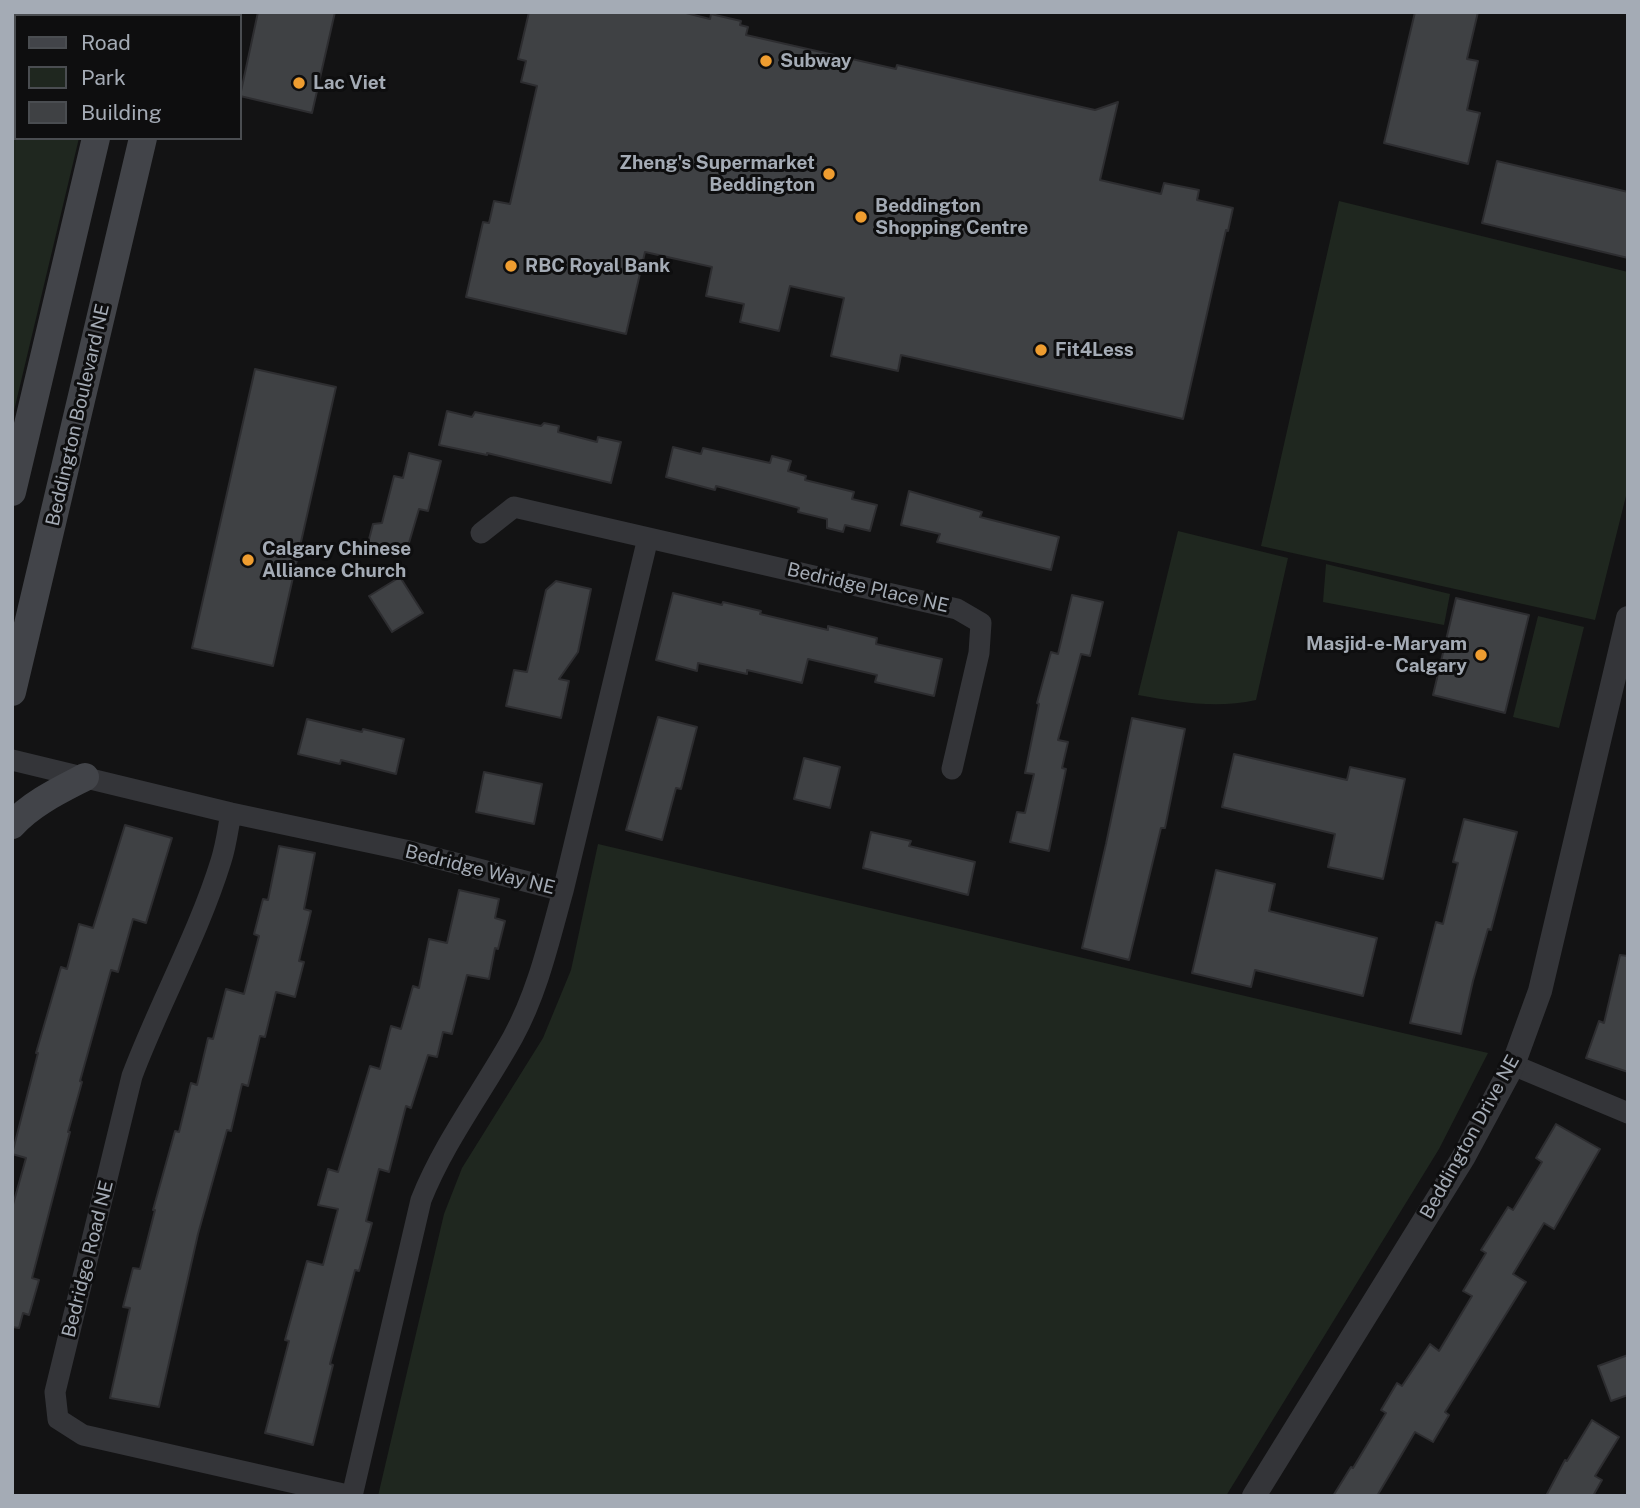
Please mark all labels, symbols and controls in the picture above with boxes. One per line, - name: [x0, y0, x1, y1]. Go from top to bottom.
- legend: [14, 14, 242, 140]
- text: Road: [81, 30, 131, 55]
- place label: Subway: [780, 50, 852, 72]
- marker: Subway: [758, 53, 774, 69]
- text: Park: [81, 65, 126, 90]
- place label: Lac Viet: [313, 72, 386, 94]
- marker: Lac Viet: [291, 75, 307, 91]
- text: Building: [81, 100, 162, 125]
- place label: Zheng's Supermarket Beddington: [619, 152, 815, 196]
- marker: Zheng's Supermarket Beddington: [821, 166, 837, 182]
- place label: Beddington Shopping Centre: [875, 195, 1028, 239]
- marker: Beddington Shopping Centre: [853, 209, 869, 225]
- place label: RBC Royal Bank: [525, 255, 670, 277]
- marker: RBC Royal Bank: [503, 258, 519, 274]
- street label: Beddington Boulevard NE: [41, 302, 115, 528]
- place label: Fit4Less: [1055, 339, 1134, 361]
- marker: Fit4Less: [1033, 342, 1049, 358]
- place label: Calgary Chinese Alliance Church: [262, 538, 411, 582]
- marker: Calgary Chinese Alliance Church: [240, 552, 256, 568]
- street label: Bedridge Place NE: [785, 558, 951, 618]
- place label: Masjid-e-Maryam Calgary: [1306, 633, 1467, 677]
- marker: Masjid-e-Maryam Calgary: [1473, 647, 1489, 663]
- street label: Bedridge Way NE: [403, 840, 557, 900]
- street label: Beddington Drive NE: [1415, 1051, 1525, 1223]
- street label: Bedridge Road NE: [57, 1178, 119, 1340]

